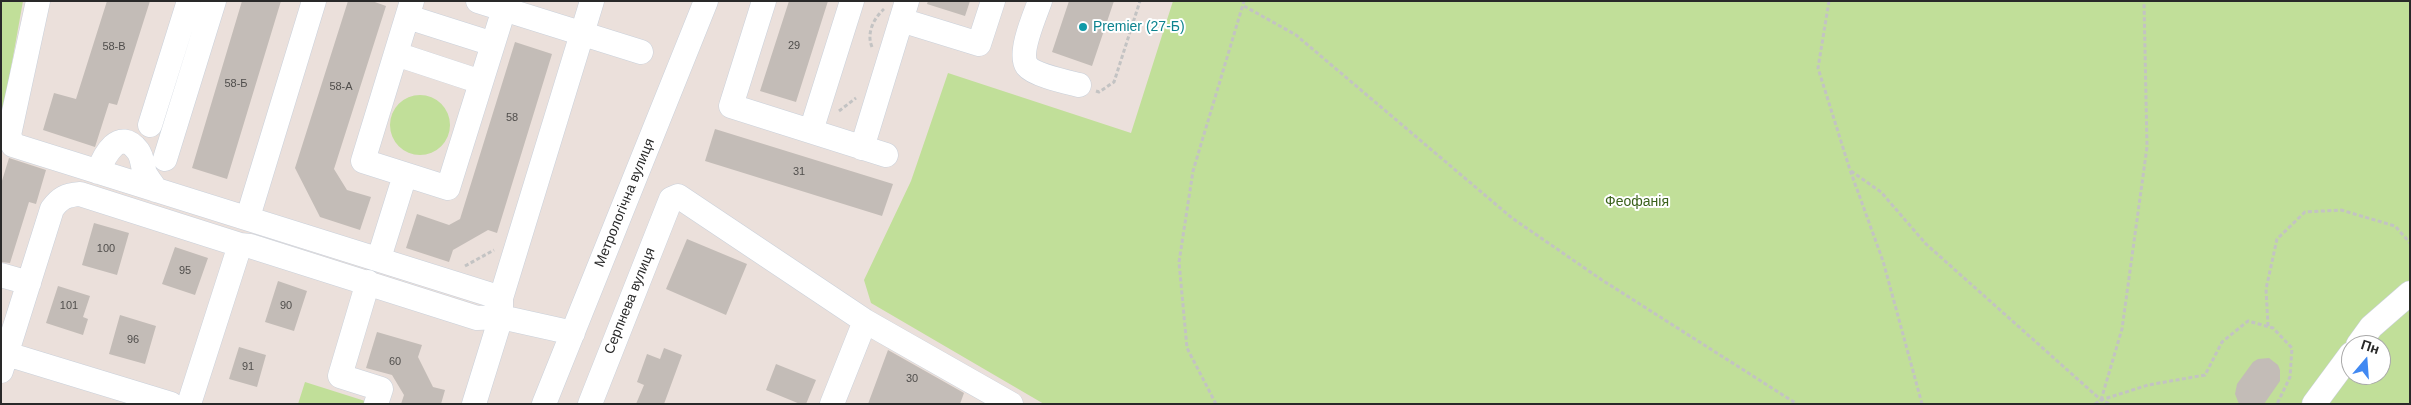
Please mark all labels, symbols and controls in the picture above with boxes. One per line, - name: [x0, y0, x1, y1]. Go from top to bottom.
- place label: Premier (27-Б): [1093, 19, 1185, 35]
- marker: Premier (27-Б): [1077, 21, 1089, 33]
- house number: 29: [788, 39, 800, 53]
- house number: 58-В: [102, 40, 126, 54]
- house number: 58-Б: [224, 77, 248, 91]
- house number: 58-А: [329, 80, 353, 94]
- house number: 58: [506, 111, 518, 125]
- street label: Метрологічна вулиця: [592, 136, 658, 270]
- house number: 31: [793, 165, 805, 179]
- park label: Феофанія: [1605, 194, 1669, 210]
- house number: 100: [97, 242, 115, 256]
- street label: Серпнева вулиця: [601, 245, 659, 357]
- house number: 95: [179, 264, 191, 278]
- house number: 101: [60, 299, 78, 313]
- house number: 90: [280, 299, 292, 313]
- house number: 96: [127, 333, 139, 347]
- north arrow: [2341, 335, 2391, 385]
- text: Пн: [2359, 336, 2382, 357]
- house number: 60: [389, 355, 401, 369]
- house number: 91: [242, 360, 254, 374]
- house number: 30: [906, 372, 918, 386]

